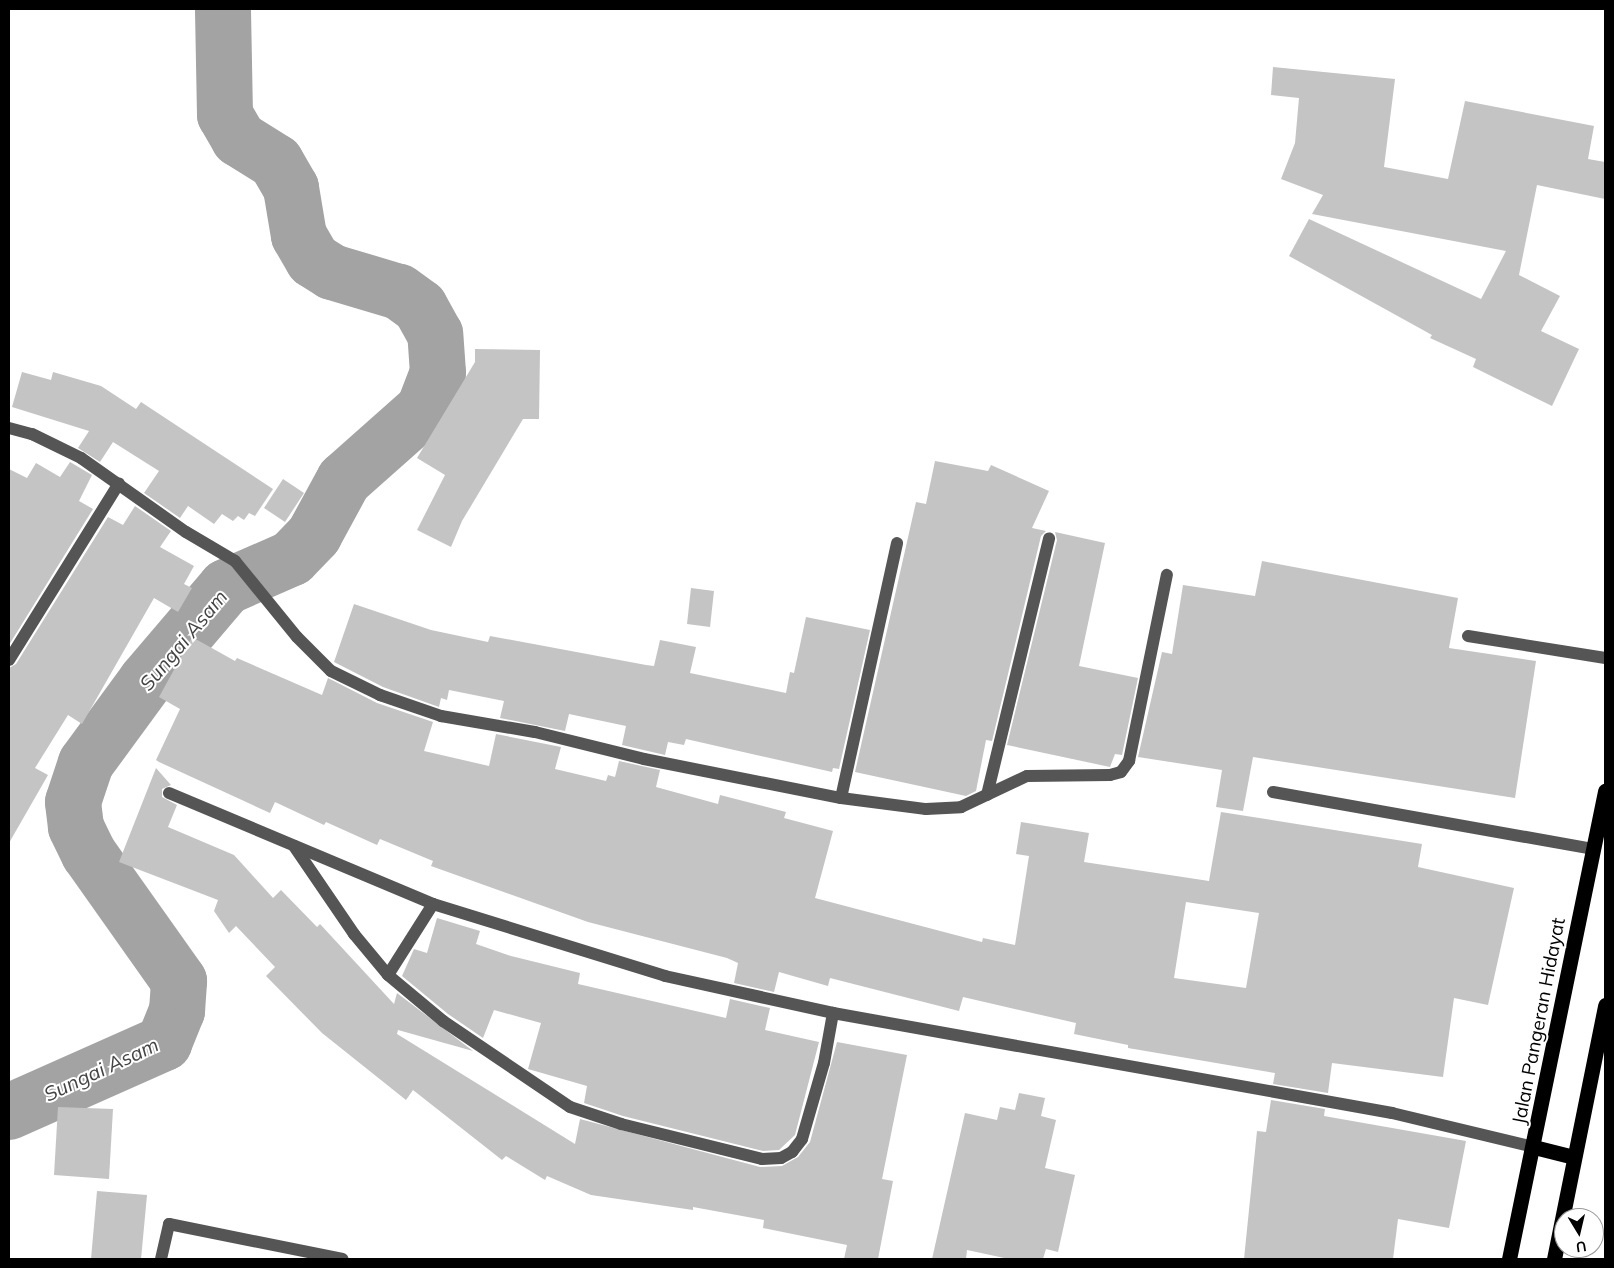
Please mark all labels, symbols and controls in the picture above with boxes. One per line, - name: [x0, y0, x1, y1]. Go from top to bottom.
- water label: Sungai Asam: [134, 585, 232, 695]
- street label: Jalan Pangeran Hidayat: [1508, 916, 1570, 1126]
- water label: Sungai Asam: [40, 1032, 162, 1106]
- north arrow: [1554, 1208, 1604, 1258]
- text: U: [1575, 1237, 1588, 1257]

